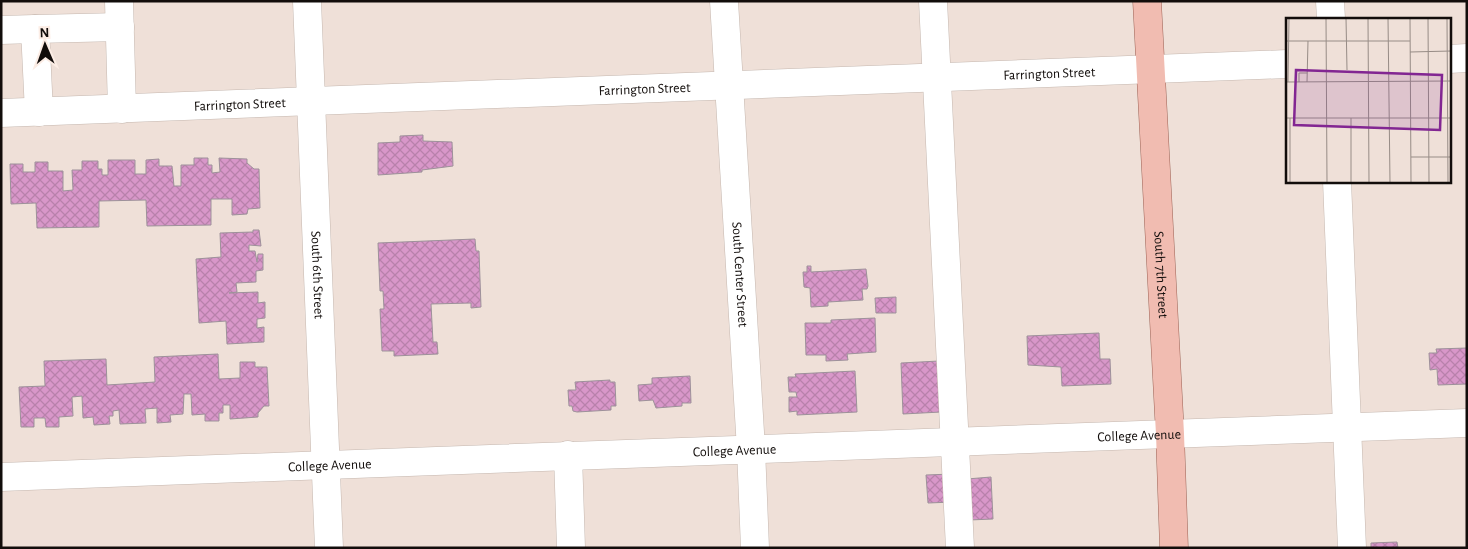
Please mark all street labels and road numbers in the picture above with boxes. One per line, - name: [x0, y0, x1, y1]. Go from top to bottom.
- street label: Farrington Street: [1003, 65, 1096, 83]
- street label: Farrington Street: [598, 81, 691, 98]
- street label: Farrington Street: [194, 96, 287, 114]
- street label: South Center Street: [729, 221, 750, 328]
- street label: South 6th Street: [308, 231, 326, 320]
- street label: South 7th Street: [1151, 231, 1170, 319]
- street label: College Avenue: [1097, 428, 1181, 445]
- street label: College Avenue: [692, 442, 777, 460]
- street label: College Avenue: [288, 457, 372, 474]

